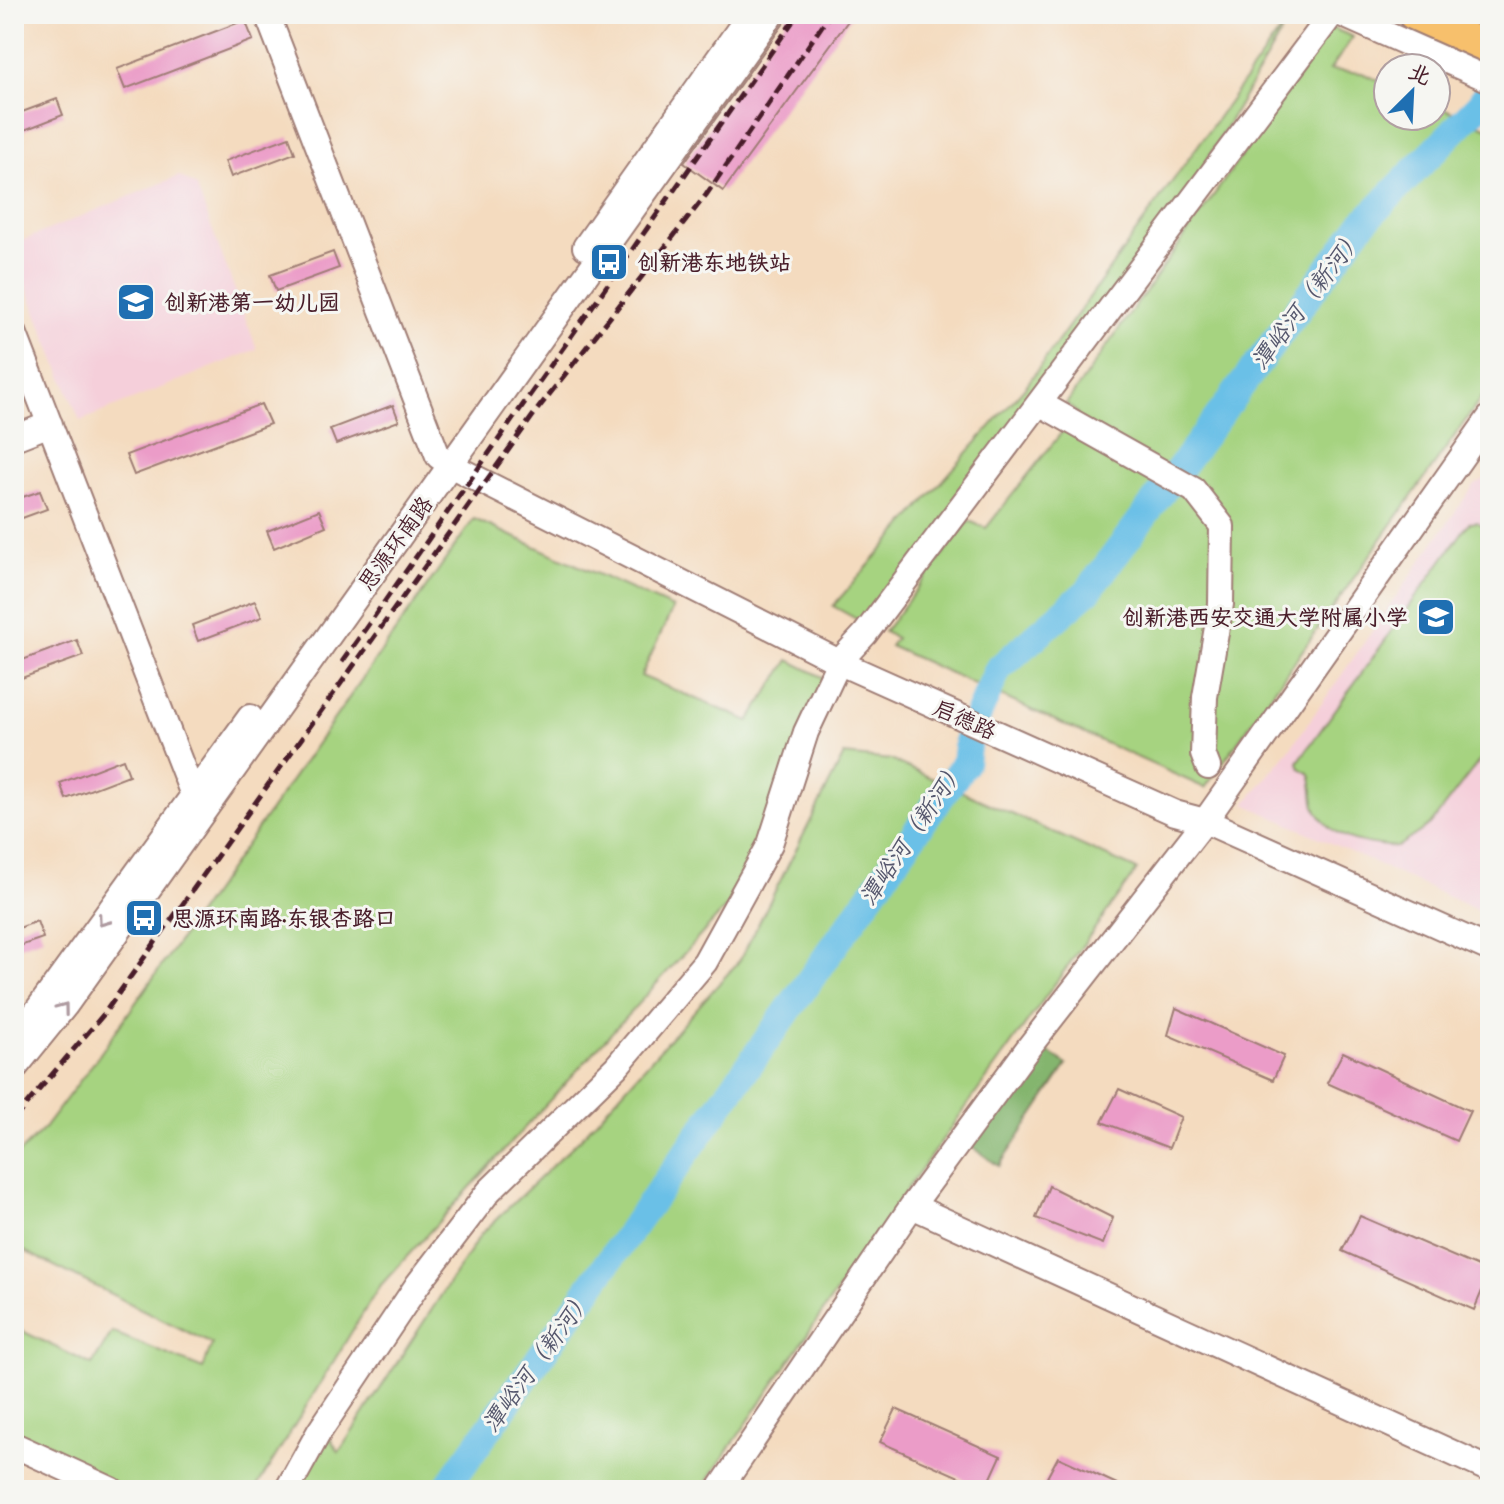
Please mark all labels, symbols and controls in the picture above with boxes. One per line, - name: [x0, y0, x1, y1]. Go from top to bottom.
- north arrow: [1372, 52, 1452, 132]
- text: 北: [1404, 56, 1436, 92]
- water label: 潭峪河（新河）: [1243, 222, 1370, 375]
- bus stop icon: 创新港东地铁站: [588, 241, 630, 283]
- place label: 创新港东地铁站: [637, 247, 791, 277]
- school or university icon: 创新港第一幼儿园: [115, 281, 157, 323]
- place label: 创新港第一幼儿园: [164, 287, 340, 317]
- street label: 思源环南路: [351, 490, 439, 596]
- school or university icon: 创新港西安交通大学附属小学: [1415, 596, 1457, 638]
- place label: 创新港西安交通大学附属小学: [1122, 602, 1408, 632]
- street label: 启德路: [929, 692, 1001, 746]
- water label: 潭峪河（新河）: [851, 754, 971, 911]
- bus stop icon: 思源环南路·东银杏路口: [123, 897, 165, 939]
- place label: 思源环南路·东银杏路口: [172, 903, 396, 933]
- one-way arrow: [98, 912, 113, 927]
- one-way arrow: [54, 1002, 68, 1017]
- water label: 潭峪河（新河）: [474, 1283, 599, 1438]

